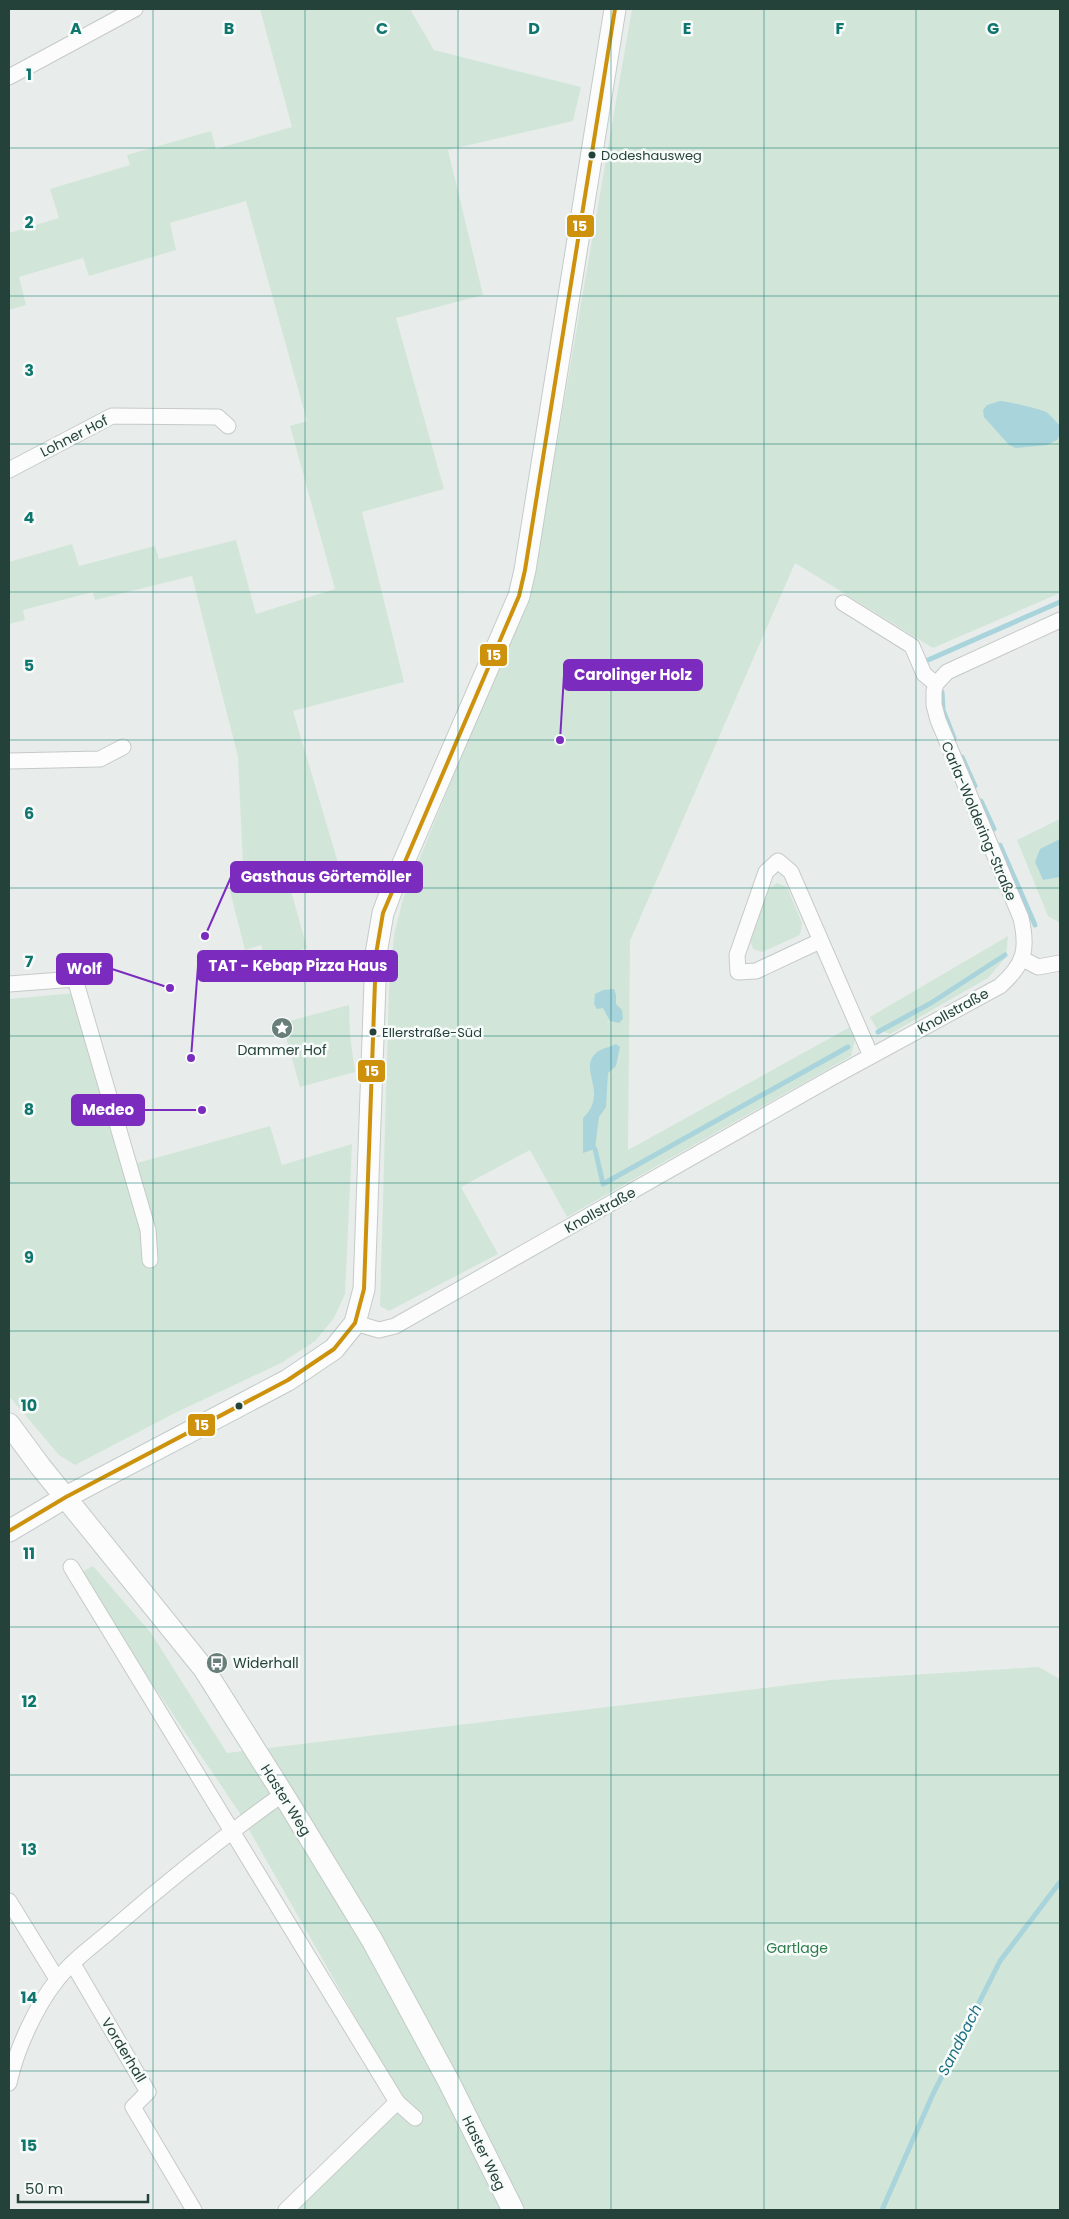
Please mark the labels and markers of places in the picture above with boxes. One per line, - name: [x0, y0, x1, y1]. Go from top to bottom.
- place label: Dodeshausweg: [601, 146, 702, 165]
- marker: Dodeshausweg: [587, 150, 597, 160]
- callout: Carolinger Holz: [564, 660, 702, 690]
- callout: Gasthaus Görtemöller: [231, 862, 422, 892]
- callout: TAT - Kebap Pizza Haus: [198, 951, 397, 981]
- callout: Wolf: [57, 954, 112, 984]
- place icon: Dammer Hof: [270, 1016, 294, 1040]
- place label: Ellerstraße-Süd: [382, 1023, 482, 1042]
- marker: Ellerstraße-Süd: [368, 1027, 378, 1037]
- place label: Dammer Hof: [237, 1040, 327, 1060]
- callout: Medeo: [72, 1095, 144, 1125]
- unlabelled marker: [234, 1401, 244, 1411]
- bus stop icon: Widerhall: [205, 1651, 229, 1675]
- place label: Widerhall: [233, 1653, 299, 1673]

